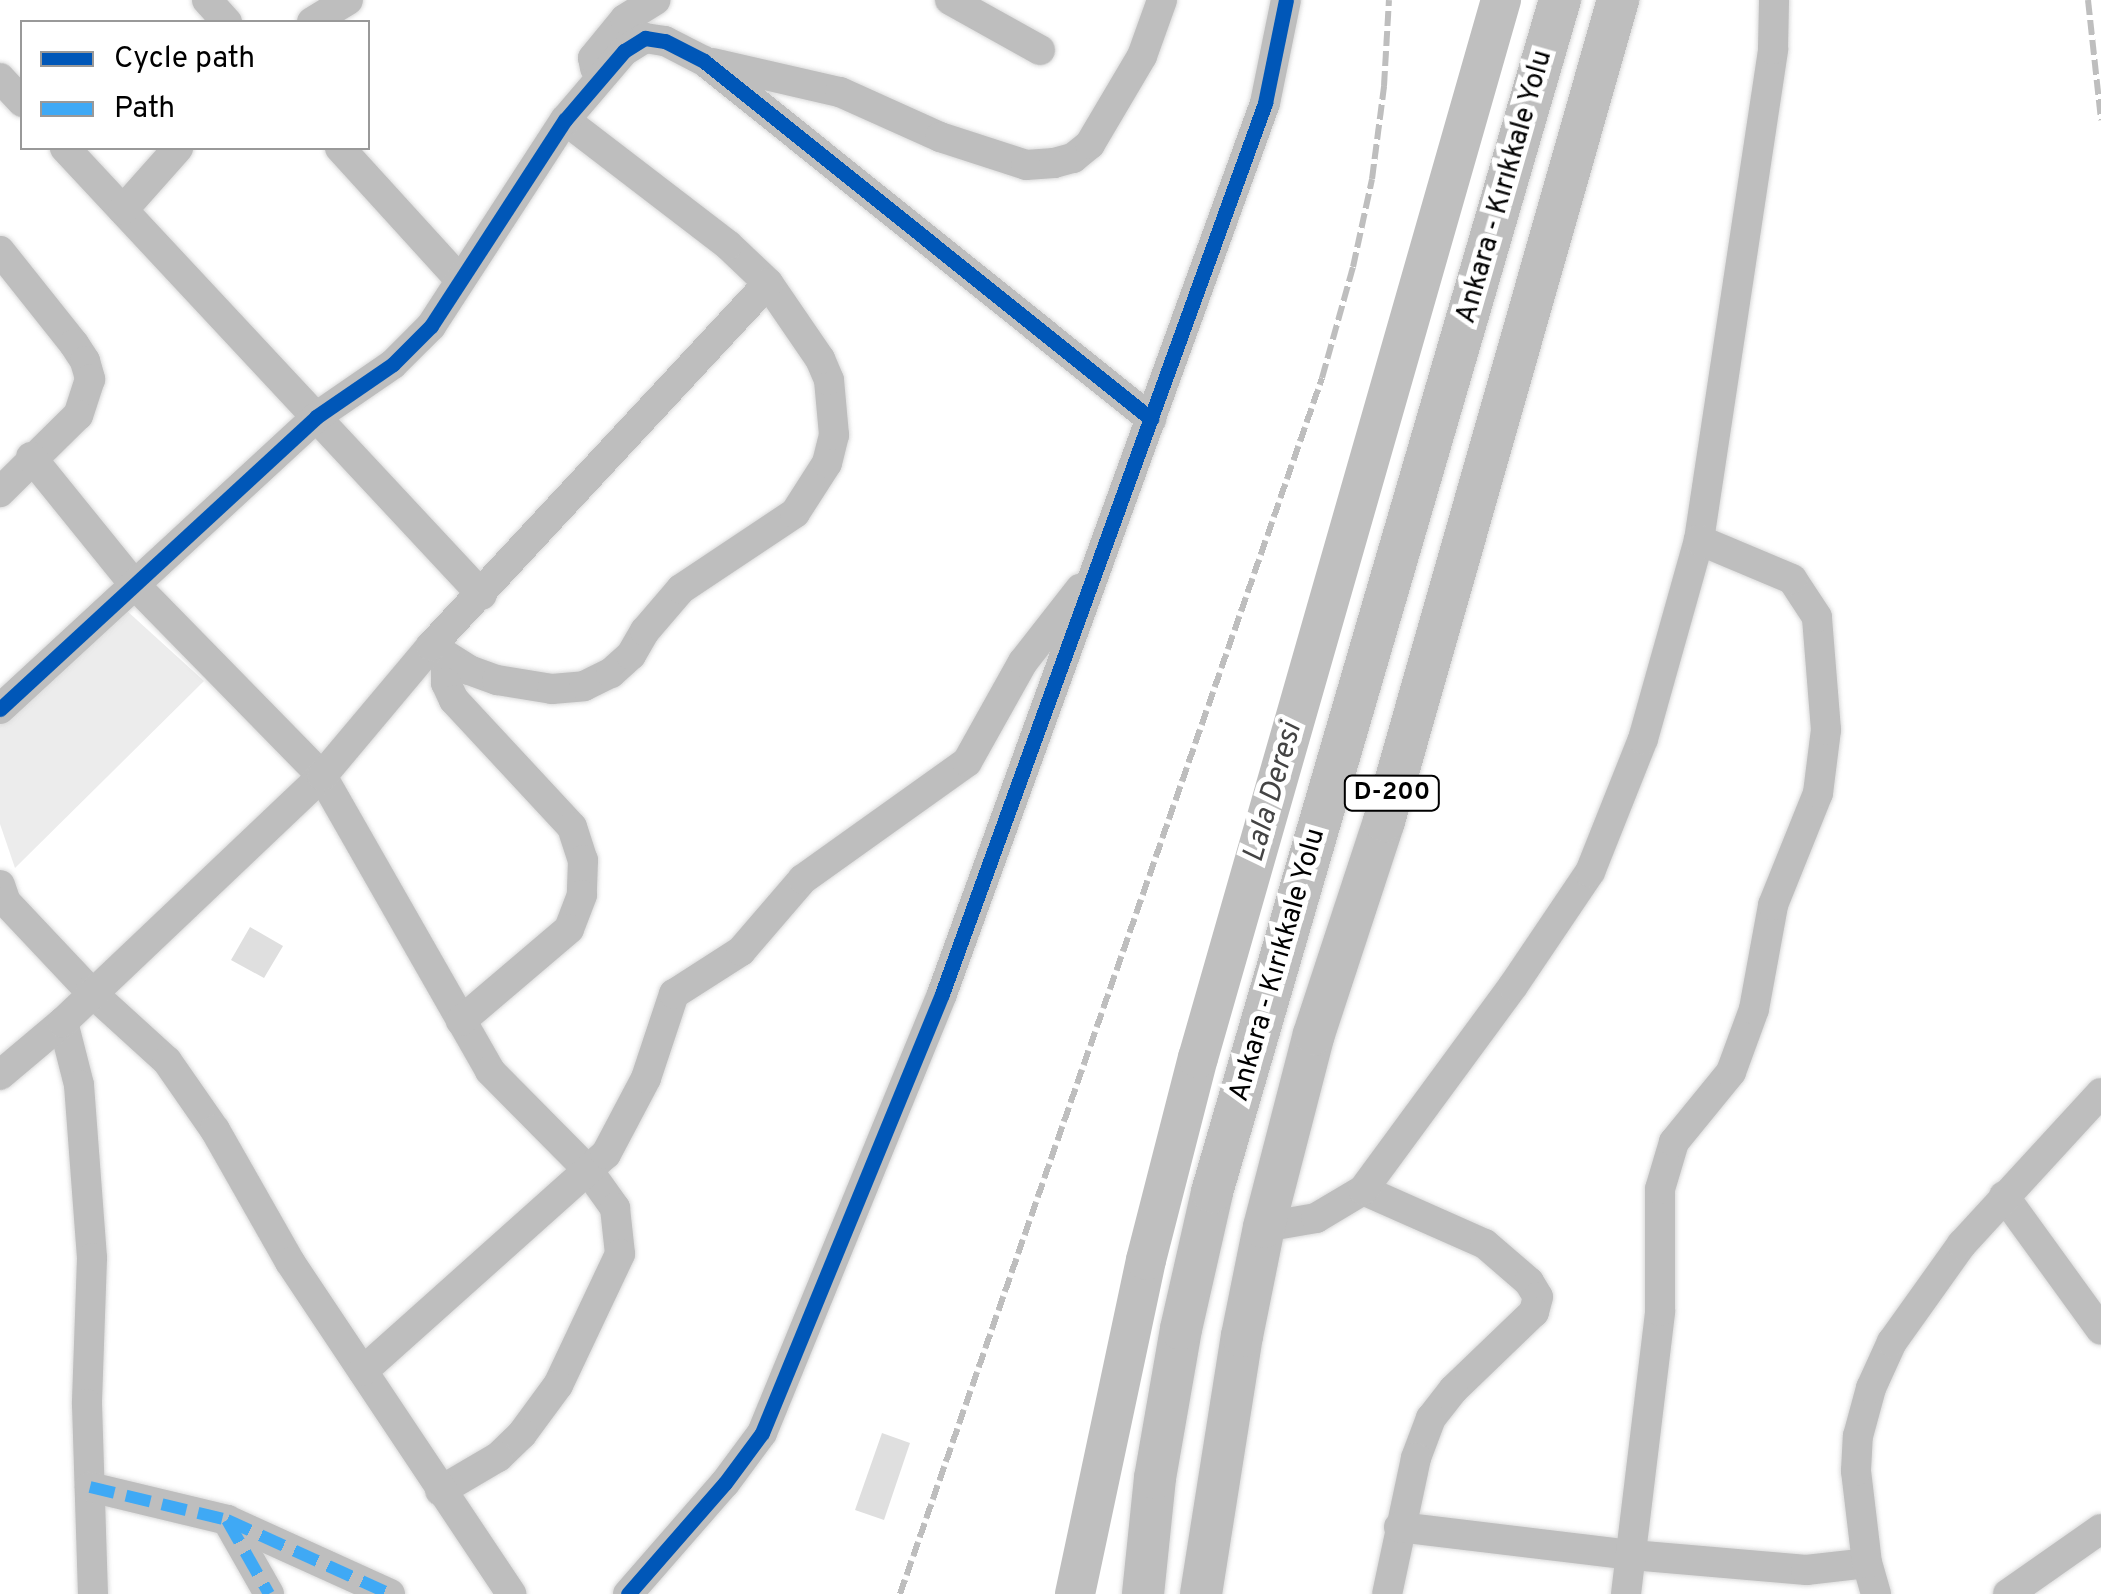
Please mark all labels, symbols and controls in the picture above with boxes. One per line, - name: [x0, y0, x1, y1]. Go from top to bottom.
- legend: [20, 20, 370, 150]
- text: Cycle path: [114, 41, 255, 78]
- street label: Ankara - Kırıkkale Yolu: [1450, 46, 1560, 328]
- text: Path: [114, 91, 175, 128]
- water label: Lala Deresi: [1237, 719, 1311, 867]
- road number: D-200: [1342, 773, 1442, 813]
- street label: Ankara - Kırıkkale Yolu: [1223, 824, 1333, 1106]

